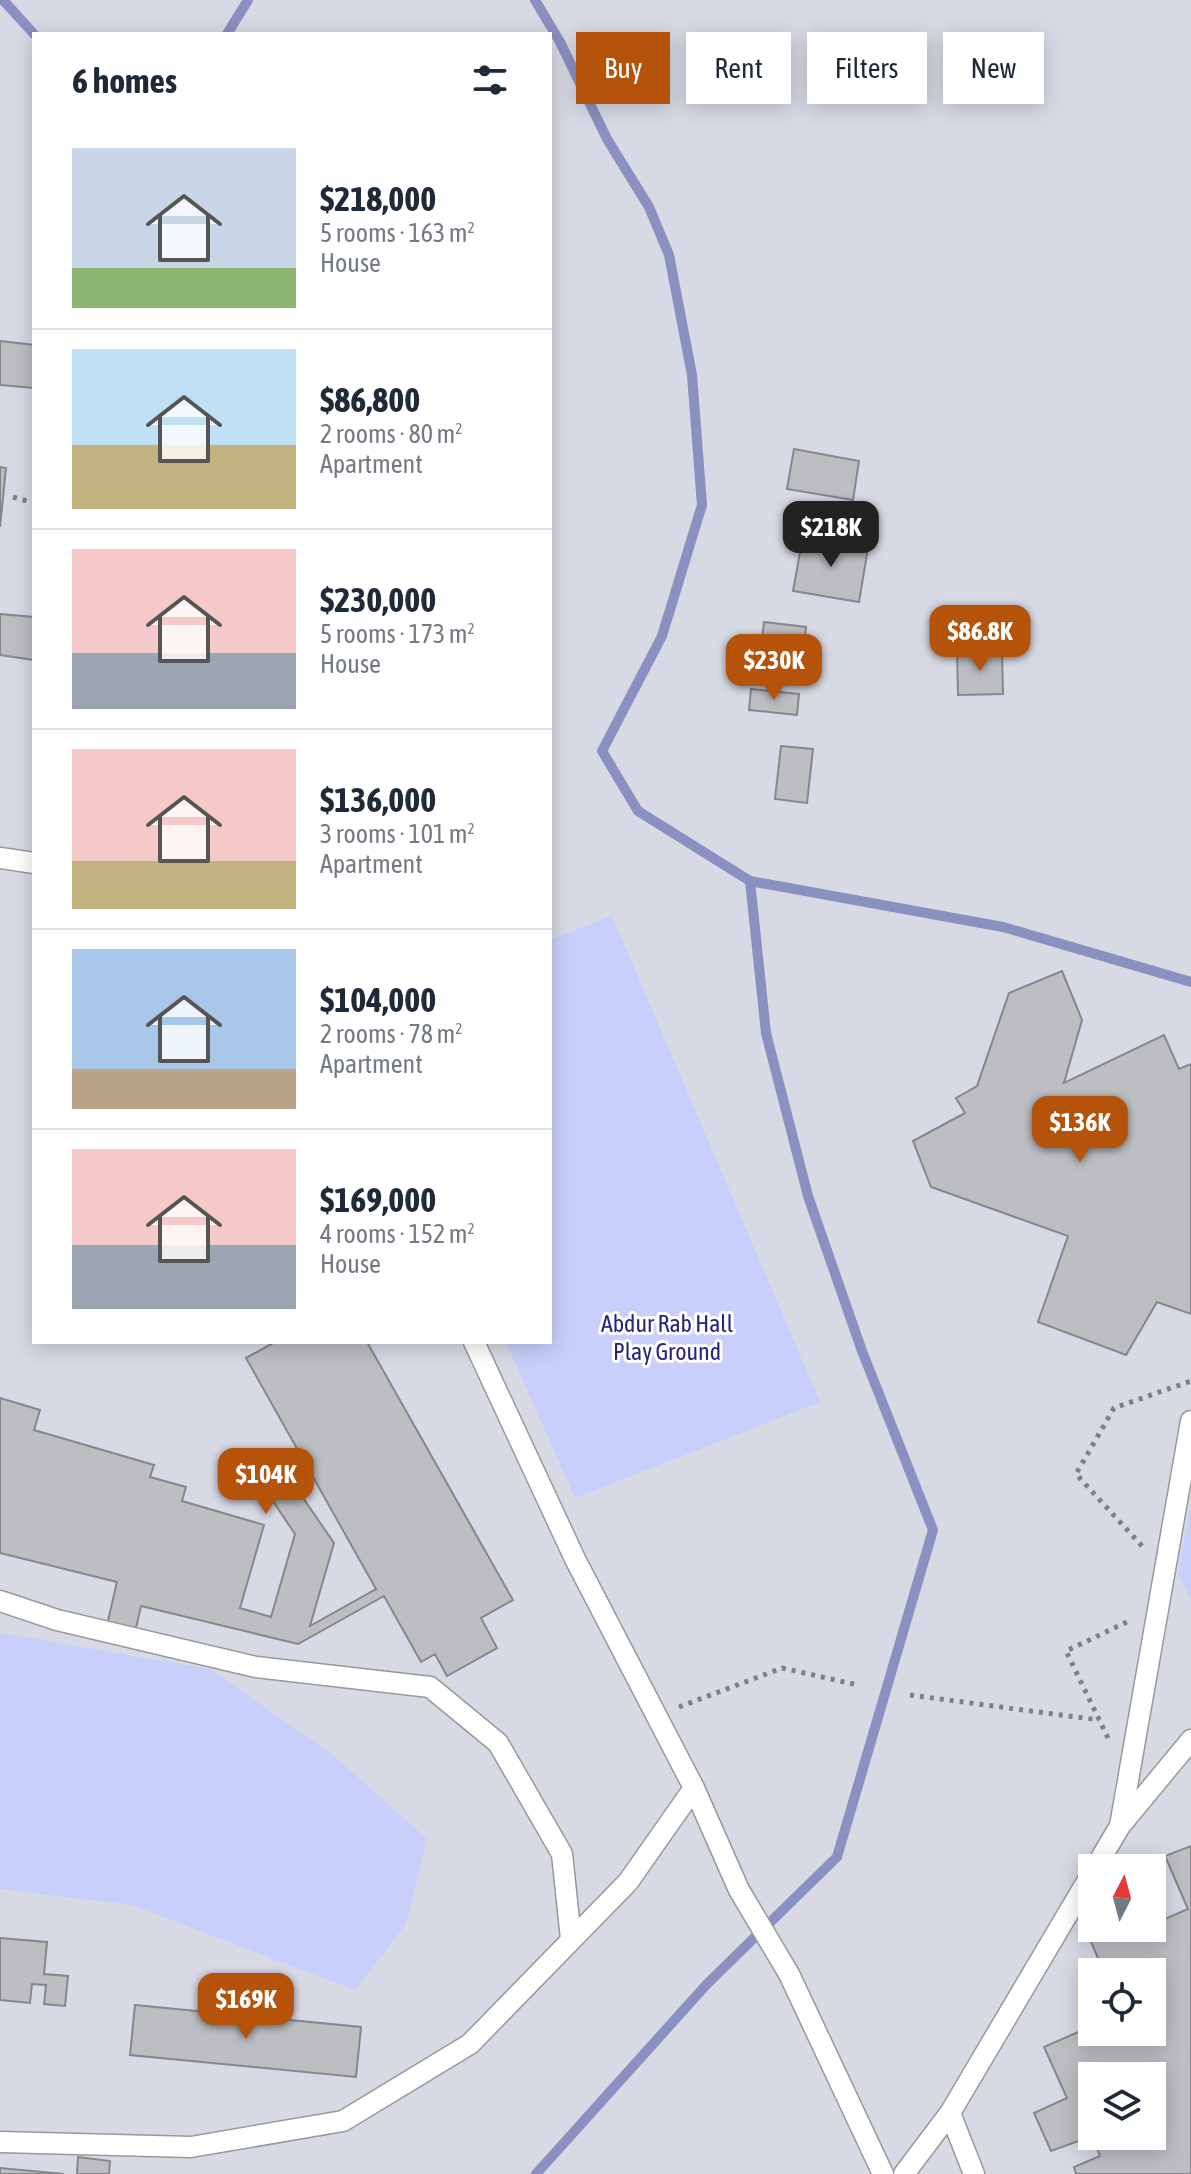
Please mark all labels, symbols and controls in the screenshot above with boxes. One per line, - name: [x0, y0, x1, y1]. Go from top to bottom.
- chip: Buy: [576, 32, 670, 104]
- chip: Rent: [686, 32, 791, 104]
- chip: Filters: [807, 32, 927, 104]
- chip: New: [943, 32, 1044, 104]
- icon: filters: [468, 58, 512, 102]
- text: 6 homes: [72, 61, 177, 100]
- text: $218,000: [320, 179, 436, 218]
- icon: home: [136, 180, 232, 276]
- text: 5 rooms · 163 m²: [320, 218, 475, 248]
- text: House: [320, 248, 381, 278]
- text: $86,800: [320, 380, 420, 419]
- icon: home: [136, 381, 232, 477]
- text: 2 rooms · 80 m²: [320, 419, 462, 449]
- text: Apartment: [320, 449, 423, 479]
- pin: $218K: [775, 501, 887, 569]
- text: $218K: [801, 512, 861, 542]
- text: $230,000: [320, 580, 436, 619]
- icon: home: [136, 581, 232, 677]
- pin: $86.8K: [915, 605, 1045, 673]
- text: $86.8K: [948, 616, 1012, 646]
- text: 5 rooms · 173 m²: [320, 619, 475, 649]
- pin: $230K: [718, 634, 830, 702]
- text: $230K: [744, 645, 804, 675]
- text: House: [320, 649, 381, 679]
- text: $136,000: [320, 780, 436, 819]
- icon: home: [136, 781, 232, 877]
- text: 3 rooms · 101 m²: [320, 819, 475, 849]
- text: Apartment: [320, 849, 423, 879]
- text: $104,000: [320, 980, 436, 1019]
- icon: home: [136, 981, 232, 1077]
- text: 2 rooms · 78 m²: [320, 1019, 462, 1049]
- text: Apartment: [320, 1049, 423, 1079]
- pin: $136K: [1024, 1096, 1136, 1164]
- text: $136K: [1050, 1107, 1110, 1137]
- text: $169,000: [320, 1180, 436, 1219]
- icon: home: [136, 1181, 232, 1277]
- text: 4 rooms · 152 m²: [320, 1219, 475, 1249]
- text: House: [320, 1249, 381, 1279]
- park label: Abdur Rab Hall Play Ground: [601, 1310, 734, 1365]
- pin: $104K: [210, 1448, 322, 1516]
- text: $104K: [236, 1459, 296, 1489]
- north arrow: [1078, 1854, 1166, 1942]
- map controls: [1078, 1854, 1166, 2150]
- button: locate: [1078, 1958, 1166, 2046]
- pin: $169K: [190, 1973, 302, 2041]
- text: $169K: [216, 1984, 276, 2014]
- button: layers: [1078, 2062, 1166, 2150]

